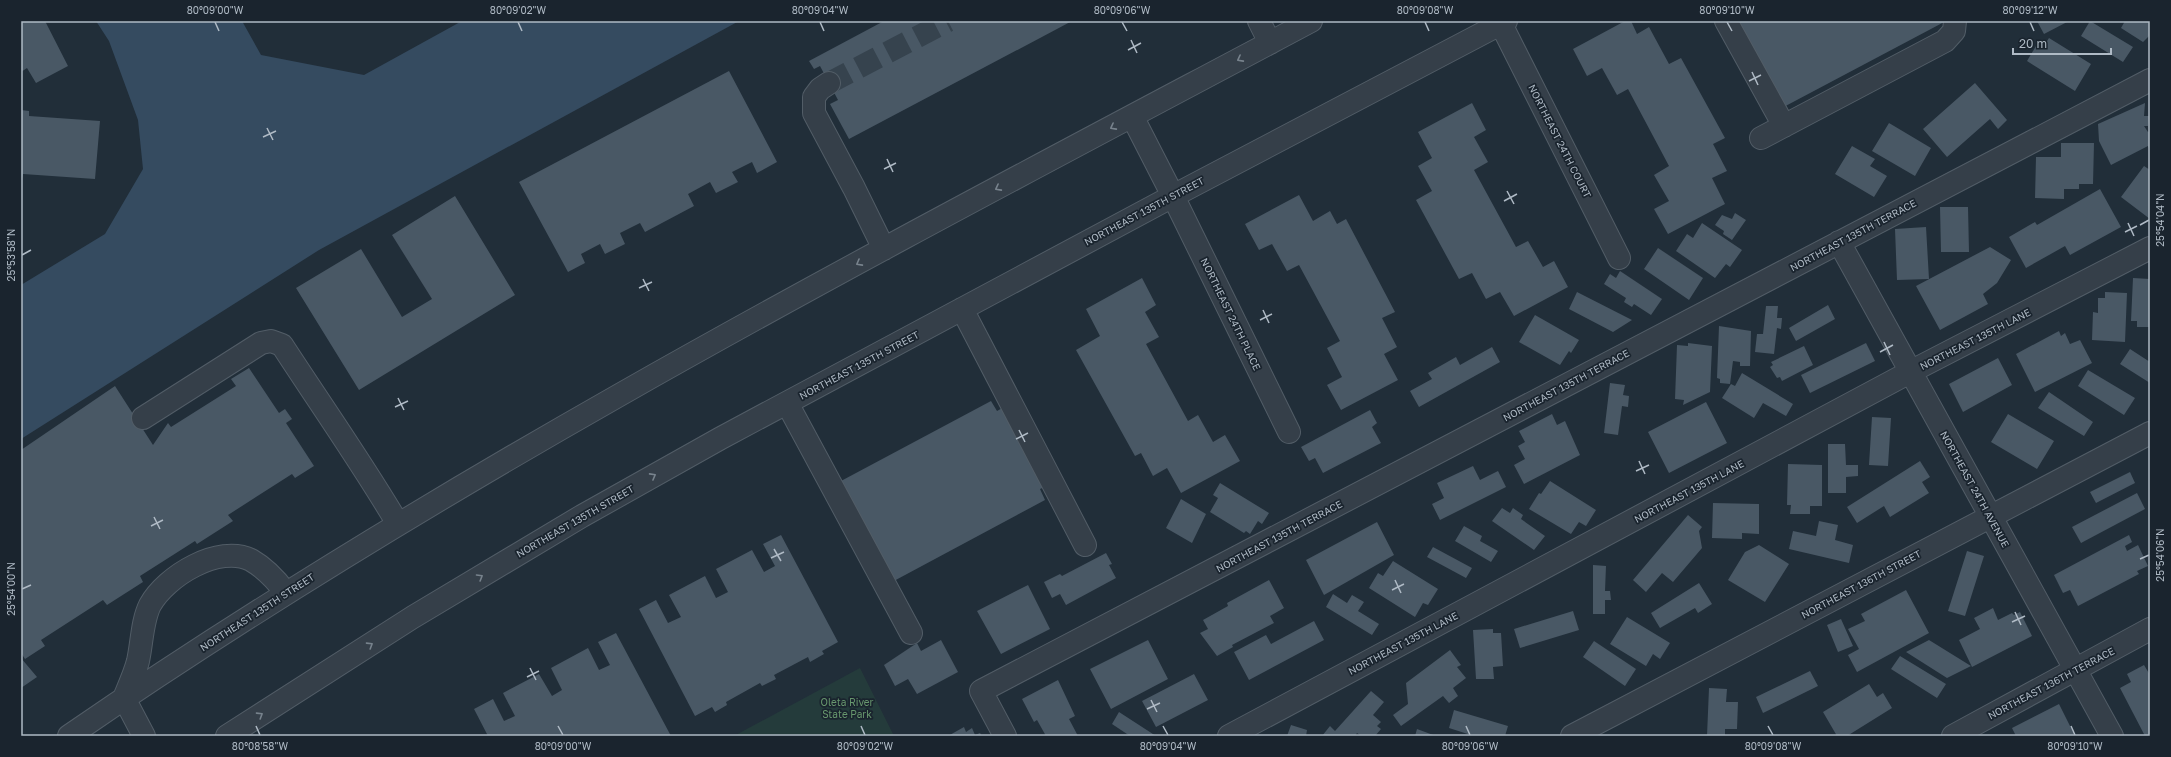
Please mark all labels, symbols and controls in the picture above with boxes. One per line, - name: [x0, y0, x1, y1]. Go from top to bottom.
- text: 80°09'00"W: [187, 4, 244, 16]
- text: 80°09'02"W: [490, 4, 547, 16]
- text: 80°09'04"W: [792, 4, 849, 16]
- text: 80°09'06"W: [1094, 4, 1151, 16]
- text: 80°09'08"W: [1397, 4, 1454, 16]
- text: 80°09'10"W: [1699, 4, 1755, 16]
- text: 80°09'12"W: [2003, 4, 2058, 16]
- scale bar: [2013, 30, 2111, 56]
- text: 20 m: [2019, 36, 2047, 51]
- one-way arrow: [1237, 54, 1244, 62]
- street label: NORTHEAST 24TH COURT: [1526, 82, 1594, 200]
- one-way arrow: [1109, 122, 1117, 129]
- street label: NORTHEAST 135TH STREET: [1082, 174, 1206, 248]
- one-way arrow: [995, 183, 1002, 191]
- text: 25°54'04"N: [2154, 193, 2166, 247]
- street label: NORTHEAST 135TH TERRACE: [1788, 197, 1918, 273]
- text: 25°53'58"N: [5, 229, 17, 281]
- street label: NORTHEAST 24TH PLACE: [1199, 256, 1263, 372]
- one-way arrow: [856, 258, 863, 266]
- street label: NORTHEAST 135TH LANE: [1918, 306, 2032, 372]
- street label: NORTHEAST 135TH STREET: [797, 328, 921, 402]
- street label: NORTHEAST 135TH TERRACE: [1501, 347, 1631, 423]
- street label: NORTHEAST 24TH AVENUE: [1938, 429, 2012, 549]
- street label: NORTHEAST 135TH LANE: [1632, 457, 1746, 525]
- one-way arrow: [649, 474, 656, 481]
- street label: NORTHEAST 135TH STREET: [514, 482, 636, 560]
- street label: NORTHEAST 135TH TERRACE: [1214, 498, 1344, 574]
- text: 25°54'06"N: [2154, 528, 2166, 582]
- street label: NORTHEAST 136TH STREET: [1799, 547, 1923, 621]
- text: 25°54'00"N: [5, 562, 17, 616]
- street label: NORTHEAST 135TH STREET: [198, 571, 316, 653]
- one-way arrow: [476, 574, 483, 582]
- street label: NORTHEAST 135TH LANE: [1346, 609, 1460, 677]
- one-way arrow: [365, 643, 372, 650]
- street label: NORTHEAST 136TH TERRACE: [1986, 644, 2116, 722]
- park label: Oleta River State Park: [820, 696, 874, 720]
- one-way arrow: [256, 712, 263, 720]
- text: 80°08'58"W: [232, 740, 289, 752]
- text: 80°09'00"W: [535, 740, 592, 752]
- text: 80°09'02"W: [837, 740, 894, 752]
- text: 80°09'04"W: [1140, 740, 1197, 752]
- text: 80°09'06"W: [1442, 740, 1499, 752]
- text: 80°09'08"W: [1745, 740, 1802, 752]
- text: 80°09'10"W: [2047, 740, 2103, 752]

